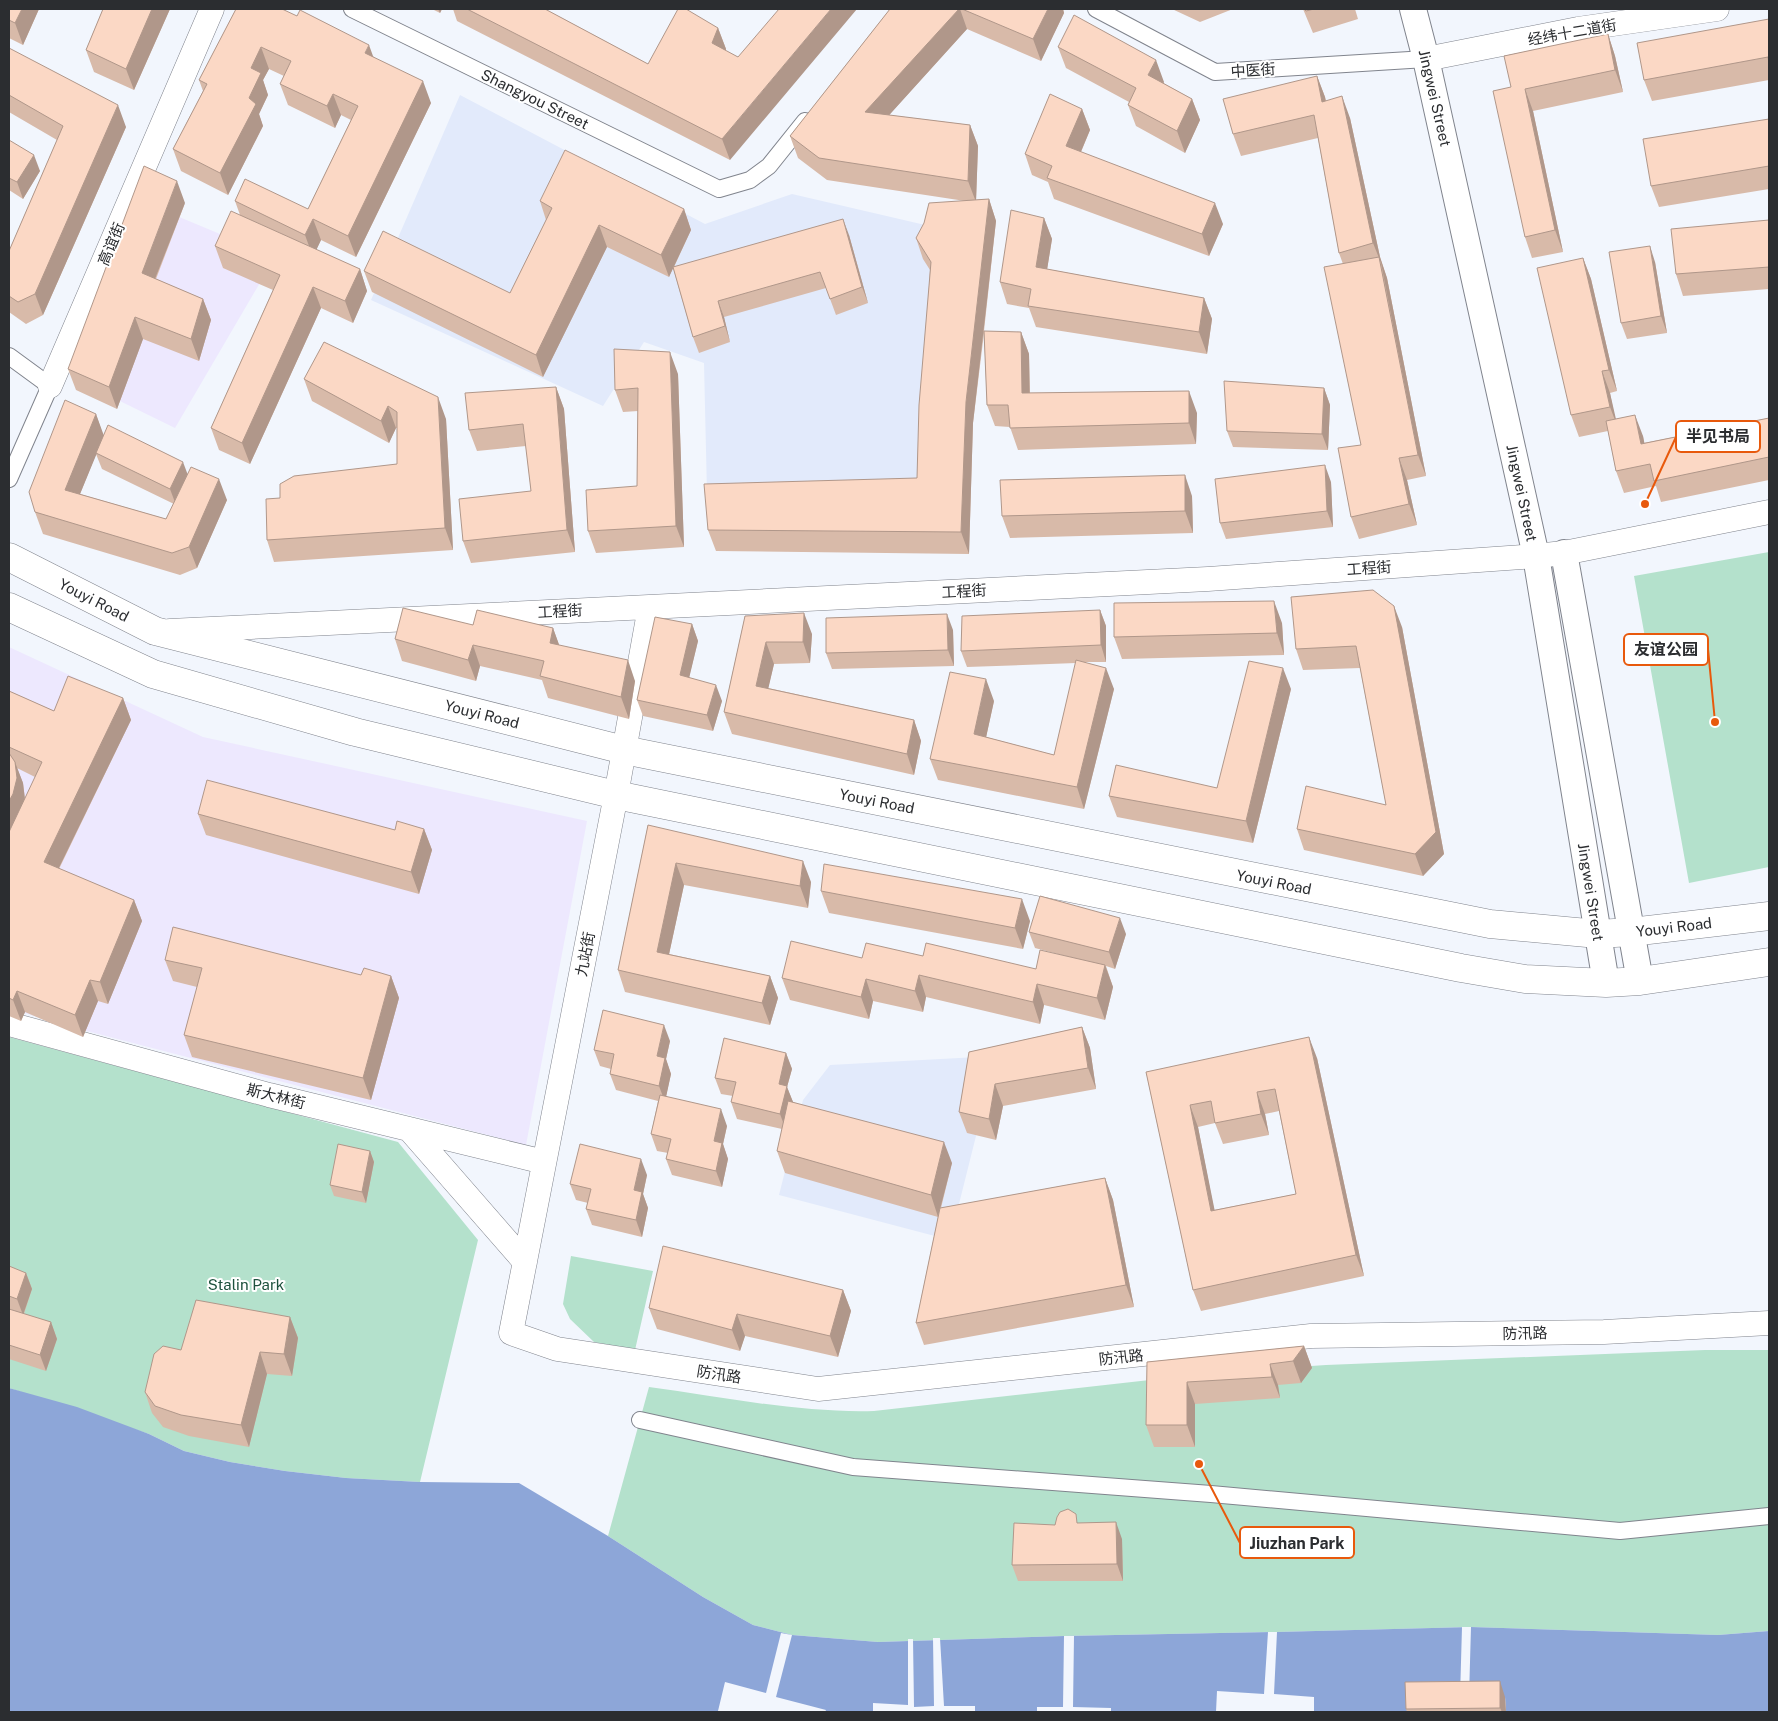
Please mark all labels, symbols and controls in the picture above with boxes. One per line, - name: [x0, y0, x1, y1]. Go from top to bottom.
- street label: 经纬十二道街: [1526, 16, 1618, 48]
- street label: Jingwei Street: [1416, 48, 1454, 148]
- street label: 中医街: [1230, 60, 1276, 80]
- street label: Shangyou Street: [478, 66, 592, 132]
- street label: 高谊街: [94, 220, 128, 268]
- callout: 半见书局: [1676, 421, 1760, 452]
- text: 半见书局: [1686, 427, 1750, 446]
- street label: Jingwei Street: [1503, 443, 1541, 543]
- street label: 工程街: [1346, 558, 1392, 578]
- street label: Youyi Road: [56, 575, 132, 625]
- street label: 工程街: [941, 581, 987, 601]
- street label: 工程街: [537, 601, 583, 621]
- callout: 友谊公园: [1624, 634, 1708, 665]
- text: 友谊公园: [1634, 640, 1698, 659]
- street label: Youyi Road: [443, 697, 521, 731]
- street label: Youyi Road: [838, 785, 916, 817]
- street label: Jingwei Street: [1575, 842, 1607, 942]
- street label: Youyi Road: [1235, 866, 1313, 898]
- street label: Youyi Road: [1635, 914, 1713, 940]
- street label: 九站街: [572, 930, 598, 978]
- street label: 斯大林街: [245, 1080, 307, 1112]
- park label: Stalin Park: [208, 1276, 284, 1293]
- street label: 防汛路: [1502, 1324, 1548, 1342]
- street label: 防汛路: [1098, 1346, 1144, 1368]
- street label: 防汛路: [695, 1362, 743, 1386]
- callout: Jiuzhan Park: [1240, 1527, 1354, 1558]
- text: Jiuzhan Park: [1250, 1534, 1344, 1553]

